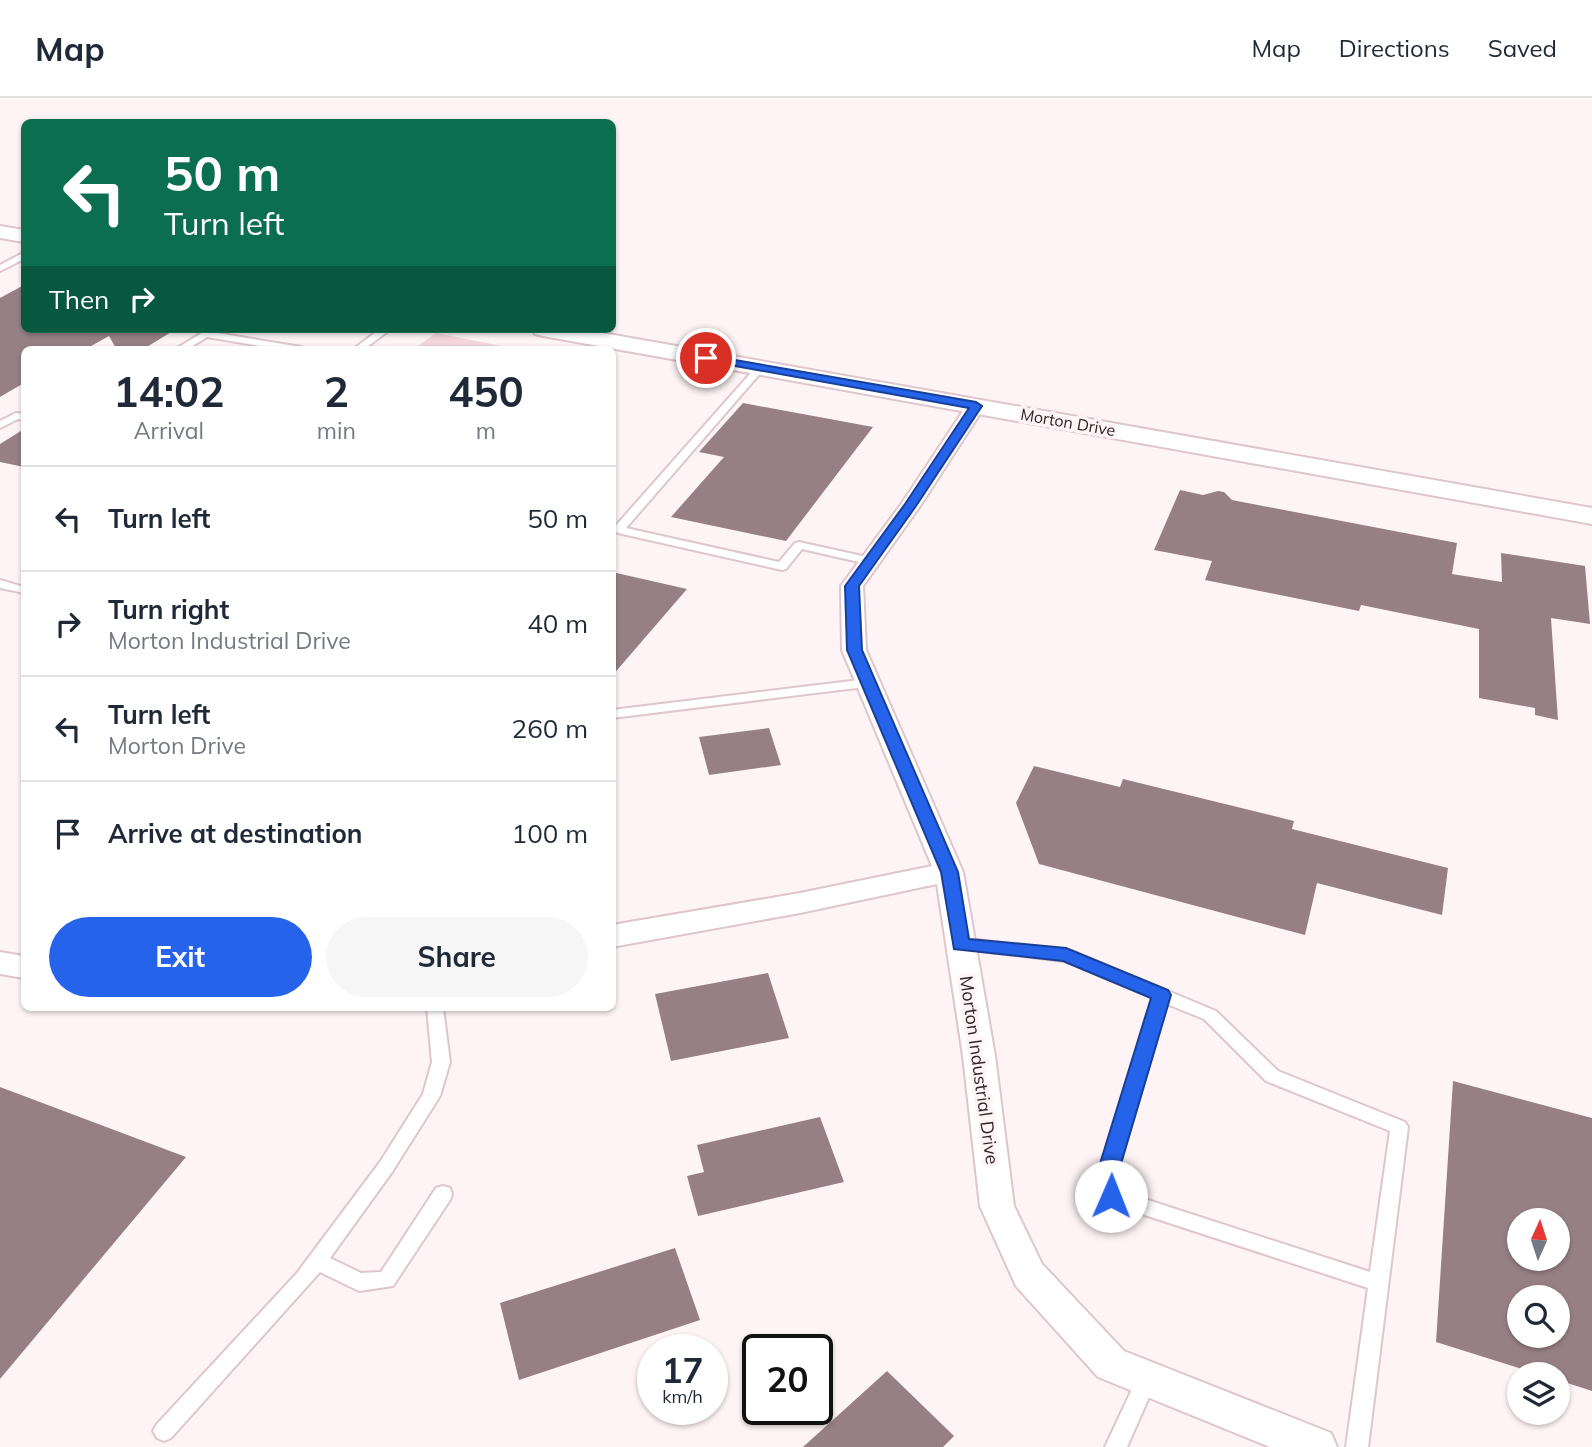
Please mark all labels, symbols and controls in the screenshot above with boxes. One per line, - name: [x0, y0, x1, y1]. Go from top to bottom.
- text: Map: [35, 28, 105, 69]
- text: Map: [1251, 33, 1301, 63]
- text: Directions: [1339, 33, 1450, 63]
- text: Saved: [1488, 33, 1557, 63]
- text: 50 m: [164, 142, 280, 203]
- icon: left: [49, 147, 140, 238]
- text: Turn left: [164, 203, 284, 243]
- icon: right: [123, 280, 161, 318]
- text: Then: [49, 283, 109, 316]
- pin: [676, 328, 736, 388]
- icon: arrive: [687, 339, 725, 377]
- text: 14:02: [113, 365, 224, 418]
- text: 2: [324, 365, 349, 418]
- text: 450: [448, 365, 524, 418]
- street label: Morton Drive: [1019, 404, 1117, 440]
- text: Arrival: [134, 416, 204, 445]
- text: min: [317, 416, 356, 445]
- text: m: [476, 416, 496, 445]
- icon: left: [49, 500, 87, 538]
- text: Turn left: [108, 502, 210, 535]
- text: 50 m: [527, 502, 588, 535]
- text: Turn right: [108, 593, 229, 626]
- icon: right: [49, 605, 87, 643]
- text: 40 m: [527, 607, 588, 640]
- text: Morton Industrial Drive: [108, 626, 351, 655]
- text: Turn left: [108, 698, 210, 731]
- icon: left: [49, 710, 87, 748]
- text: 260 m: [512, 712, 588, 745]
- text: Morton Drive: [108, 731, 246, 760]
- icon: arrive: [49, 815, 87, 853]
- text: Arrive at destination: [108, 817, 363, 850]
- text: 100 m: [512, 817, 588, 850]
- button: Exit: [49, 917, 312, 997]
- button: Share: [326, 917, 588, 997]
- street label: Morton Industrial Drive: [955, 974, 1004, 1166]
- position arrow: [1074, 1159, 1148, 1233]
- north arrow: [1507, 1208, 1570, 1270]
- map controls: [1507, 1208, 1570, 1425]
- button: search: [1507, 1285, 1570, 1348]
- speed limit sign: 20: [742, 1334, 833, 1425]
- text: 17: [661, 1348, 704, 1392]
- button: layers: [1507, 1362, 1570, 1425]
- text: km/h: [662, 1385, 703, 1408]

